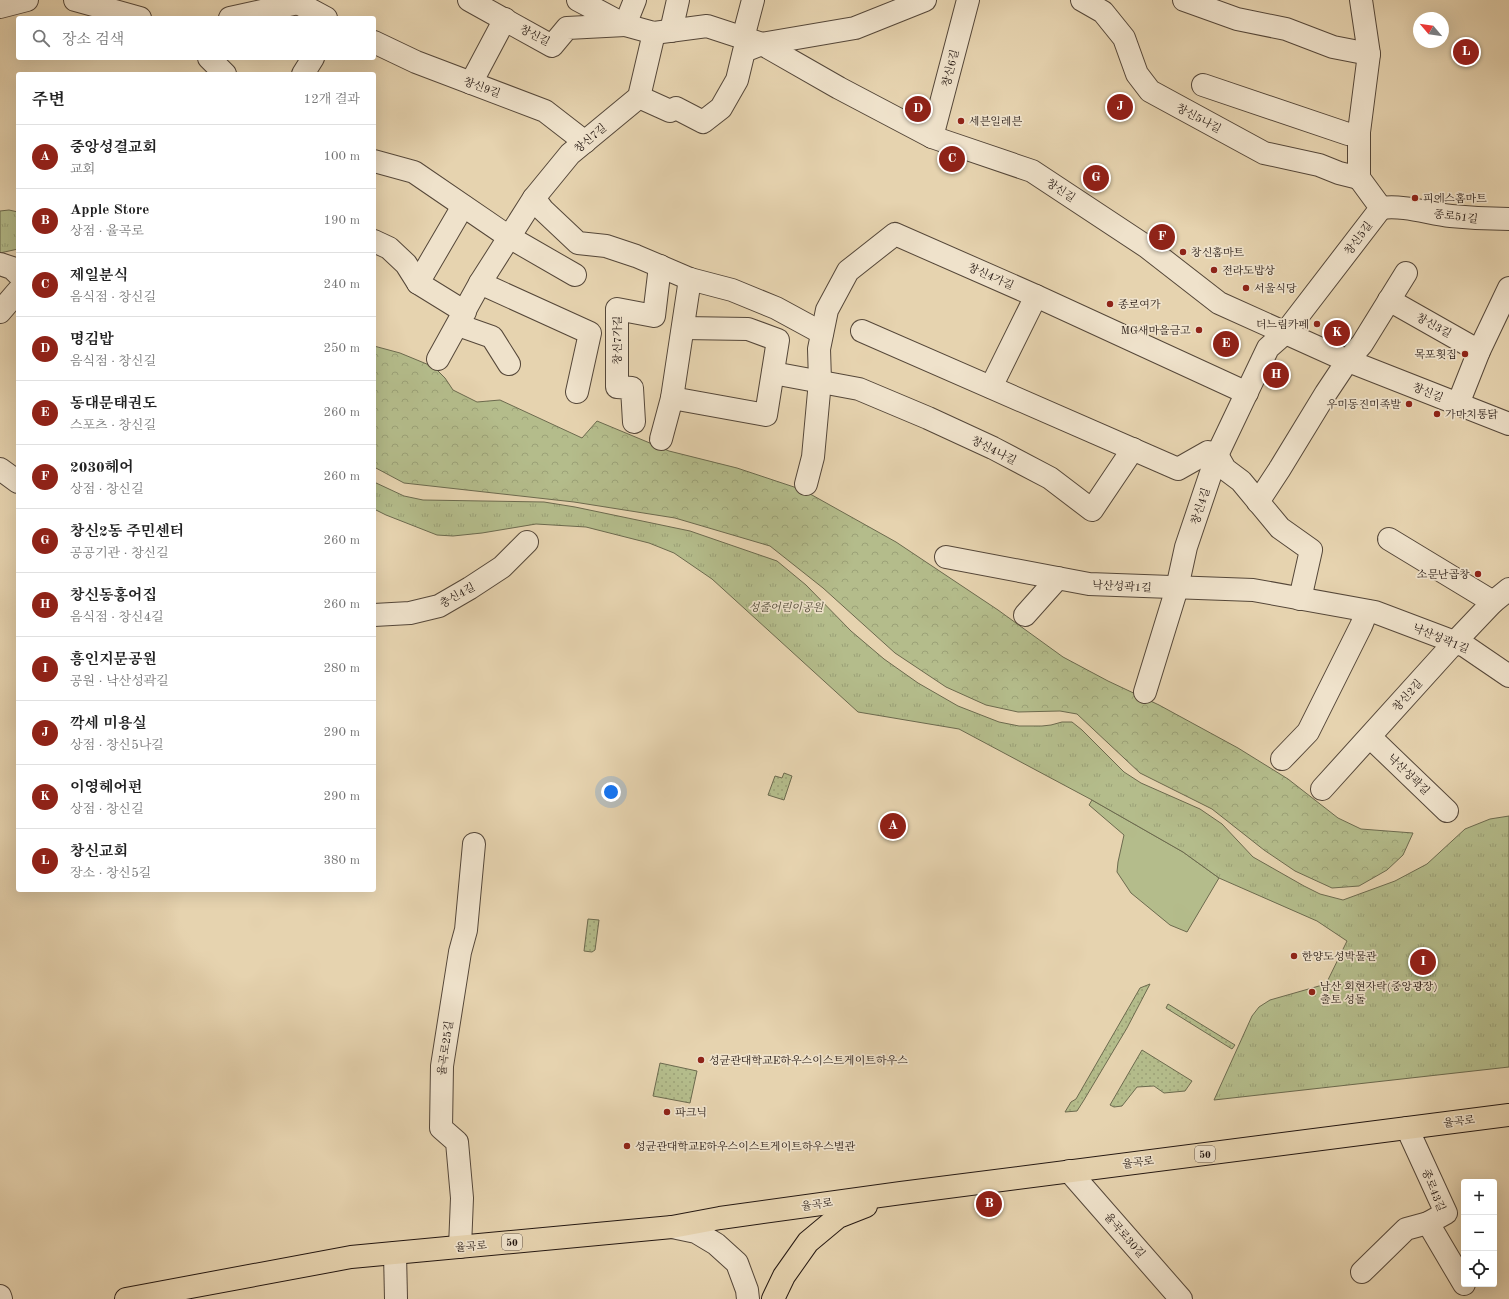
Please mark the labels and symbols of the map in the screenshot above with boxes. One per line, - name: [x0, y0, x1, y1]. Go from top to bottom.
- north arrow: [1413, 12, 1449, 48]
- street label: 창신길: [518, 23, 551, 48]
- pin: L: [1453, 37, 1479, 67]
- street label: 창신6길: [941, 48, 961, 88]
- street label: 창신9길: [462, 76, 502, 100]
- pin: J: [1107, 92, 1133, 122]
- pin: D: [905, 94, 931, 124]
- street label: 창신5나길: [1174, 102, 1223, 136]
- place label: 세븐일레븐: [969, 115, 1023, 128]
- marker: 세븐일레븐: [956, 116, 966, 126]
- street label: 창신7길: [572, 122, 609, 156]
- pin: C: [939, 144, 965, 174]
- pin: G: [1083, 163, 1109, 193]
- street label: 창신길: [1044, 177, 1077, 205]
- place label: 피에스홈마트: [1423, 192, 1487, 205]
- marker: 피에스홈마트: [1410, 193, 1420, 203]
- street label: 종로51길: [1433, 208, 1479, 226]
- street label: 창신5길: [1342, 220, 1375, 257]
- pin: F: [1149, 222, 1175, 252]
- place label: 창신홈마트: [1191, 246, 1245, 259]
- marker: 창신홈마트: [1178, 247, 1188, 257]
- street label: 창신4가길: [966, 261, 1015, 292]
- marker: 전라도밥상: [1209, 265, 1219, 275]
- place label: 전라도밥상: [1222, 265, 1276, 277]
- marker: 서울식당: [1241, 283, 1251, 293]
- place label: 서울식당: [1254, 283, 1297, 295]
- marker: 종로여가: [1105, 299, 1115, 309]
- place label: 종로여가: [1118, 299, 1161, 311]
- street label: 창신3길: [1414, 311, 1453, 340]
- street label: 창신7가길: [612, 316, 624, 364]
- pin: K: [1324, 318, 1350, 348]
- place label: 더느림카페: [1256, 319, 1309, 331]
- marker: 더느림카페: [1312, 319, 1322, 329]
- place label: MG새마을금고: [1121, 325, 1191, 337]
- marker: MG새마을금고: [1194, 325, 1204, 335]
- pin: E: [1213, 329, 1239, 359]
- place label: 목포횟집: [1414, 348, 1457, 361]
- marker: 목포횟집: [1460, 349, 1470, 359]
- pin: H: [1263, 360, 1289, 390]
- street label: 창신길: [1411, 381, 1445, 404]
- place label: 우미동진미족발: [1327, 398, 1401, 411]
- marker: 우미동진미족발: [1404, 399, 1414, 409]
- marker: 가마치통닭: [1432, 409, 1442, 419]
- place label: 가마치통닭: [1445, 409, 1499, 421]
- street label: 창신4나길: [969, 434, 1018, 467]
- street label: 창신4길: [1189, 486, 1213, 526]
- place label: 소문난곱창: [1417, 569, 1470, 581]
- marker: 소문난곱창: [1473, 569, 1483, 579]
- street label: 낙산성곽1길: [1092, 579, 1152, 595]
- street label: 충신4길: [437, 580, 477, 610]
- park label: 성줄어린이공원: [749, 601, 825, 614]
- street label: 낙산성곽1길: [1411, 622, 1470, 656]
- street label: 창신2길: [1390, 677, 1425, 714]
- street label: 낙산성곽길: [1385, 752, 1432, 797]
- your location: [601, 782, 621, 802]
- pin: A: [880, 811, 906, 841]
- pin: I: [1410, 947, 1436, 977]
- marker: 한양도성박물관: [1289, 951, 1299, 961]
- place label: 한양도성박물관: [1302, 951, 1377, 963]
- place label: 남산 회현자락(중앙광장) 출토 성돌: [1320, 981, 1437, 1006]
- marker: 남산 회현자락(중앙광장) 출토 성돌: [1307, 987, 1317, 997]
- street label: 율곡로25길: [436, 1020, 456, 1076]
- marker: 성균관대학교E하우스이스트게이트하우스: [696, 1055, 706, 1065]
- place label: 성균관대학교E하우스이스트게이트하우스: [709, 1055, 908, 1067]
- marker: 파크닉: [662, 1107, 672, 1117]
- place label: 파크닉: [675, 1107, 707, 1119]
- street label: 율곡로: [1443, 1114, 1476, 1130]
- marker: 성균관대학교E하우스이스트게이트하우스별관: [622, 1141, 632, 1151]
- place label: 성균관대학교E하우스이스트게이트하우스별관: [635, 1141, 855, 1153]
- road number: 50: [1195, 1146, 1215, 1162]
- street label: 율곡로: [1122, 1155, 1155, 1171]
- street label: 종로43길: [1419, 1167, 1447, 1213]
- pin: B: [976, 1189, 1002, 1219]
- street label: 율곡로: [801, 1197, 834, 1213]
- street label: 율곡로30길: [1102, 1211, 1147, 1260]
- road number: 50: [502, 1234, 522, 1250]
- street label: 율곡로: [455, 1240, 488, 1254]

